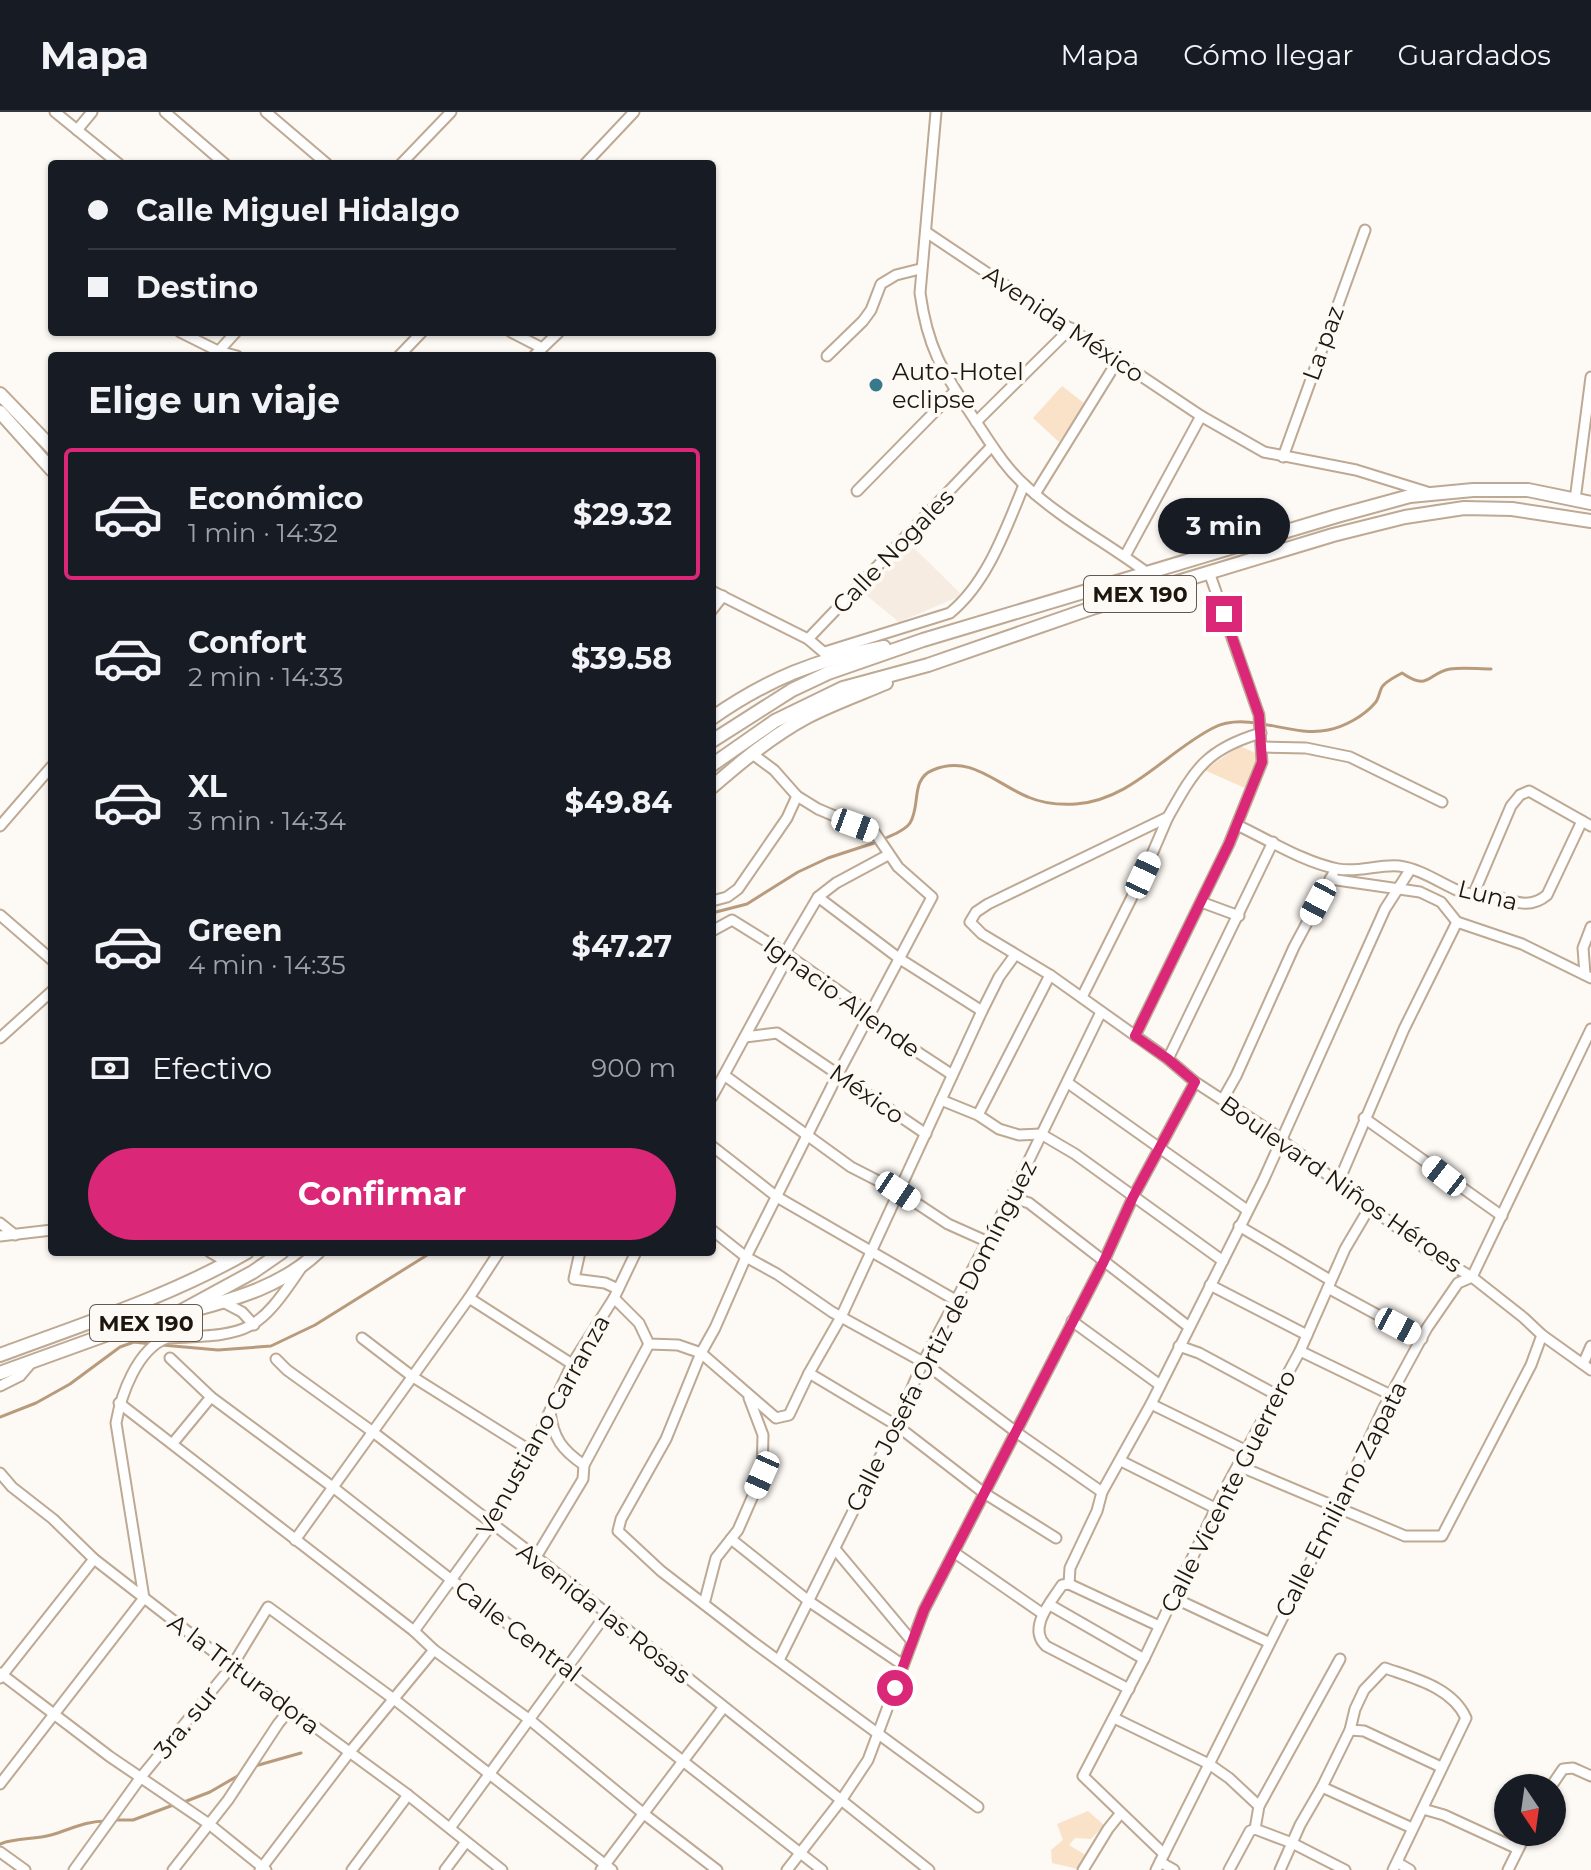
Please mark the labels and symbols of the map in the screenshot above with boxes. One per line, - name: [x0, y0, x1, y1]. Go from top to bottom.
- street label: Avenida México: [978, 259, 1150, 389]
- street label: La paz: [1296, 302, 1350, 384]
- place label: Auto-Hotel eclipse: [892, 357, 1024, 414]
- marker: Auto-Hotel eclipse: [867, 376, 885, 394]
- street label: Calle Nogales: [826, 482, 960, 620]
- callout: 3 min: [1158, 498, 1290, 554]
- road number: MEX 190: [1084, 576, 1196, 612]
- route end: [1206, 596, 1242, 632]
- car: [828, 806, 882, 844]
- car: [1122, 848, 1164, 902]
- street label: Luna: [1455, 874, 1521, 916]
- car: [1296, 875, 1340, 929]
- street label: Ignacio Allende: [758, 930, 926, 1064]
- street label: México: [824, 1058, 910, 1130]
- street label: Boulevard Niños Héroes: [1215, 1089, 1467, 1279]
- car: [1418, 1152, 1470, 1200]
- street label: Calle Josefa Ortiz de Domínguez: [839, 1155, 1043, 1517]
- car: [871, 1168, 925, 1214]
- car: [1371, 1304, 1425, 1348]
- road number: MEX 190: [90, 1305, 202, 1341]
- street label: Venustiano Carranza: [470, 1310, 616, 1540]
- street label: Calle Vicente Guerrero: [1154, 1365, 1302, 1617]
- street label: Calle Emiliano Zapata: [1269, 1376, 1413, 1622]
- car: [741, 1448, 783, 1502]
- street label: Avenida las Rosas: [512, 1536, 696, 1690]
- street label: Calle Central: [449, 1574, 587, 1688]
- street label: A la Trituradora: [162, 1608, 326, 1740]
- route start: [877, 1670, 913, 1706]
- street label: 3ra. sur: [148, 1680, 224, 1764]
- north arrow: [1494, 1774, 1566, 1846]

